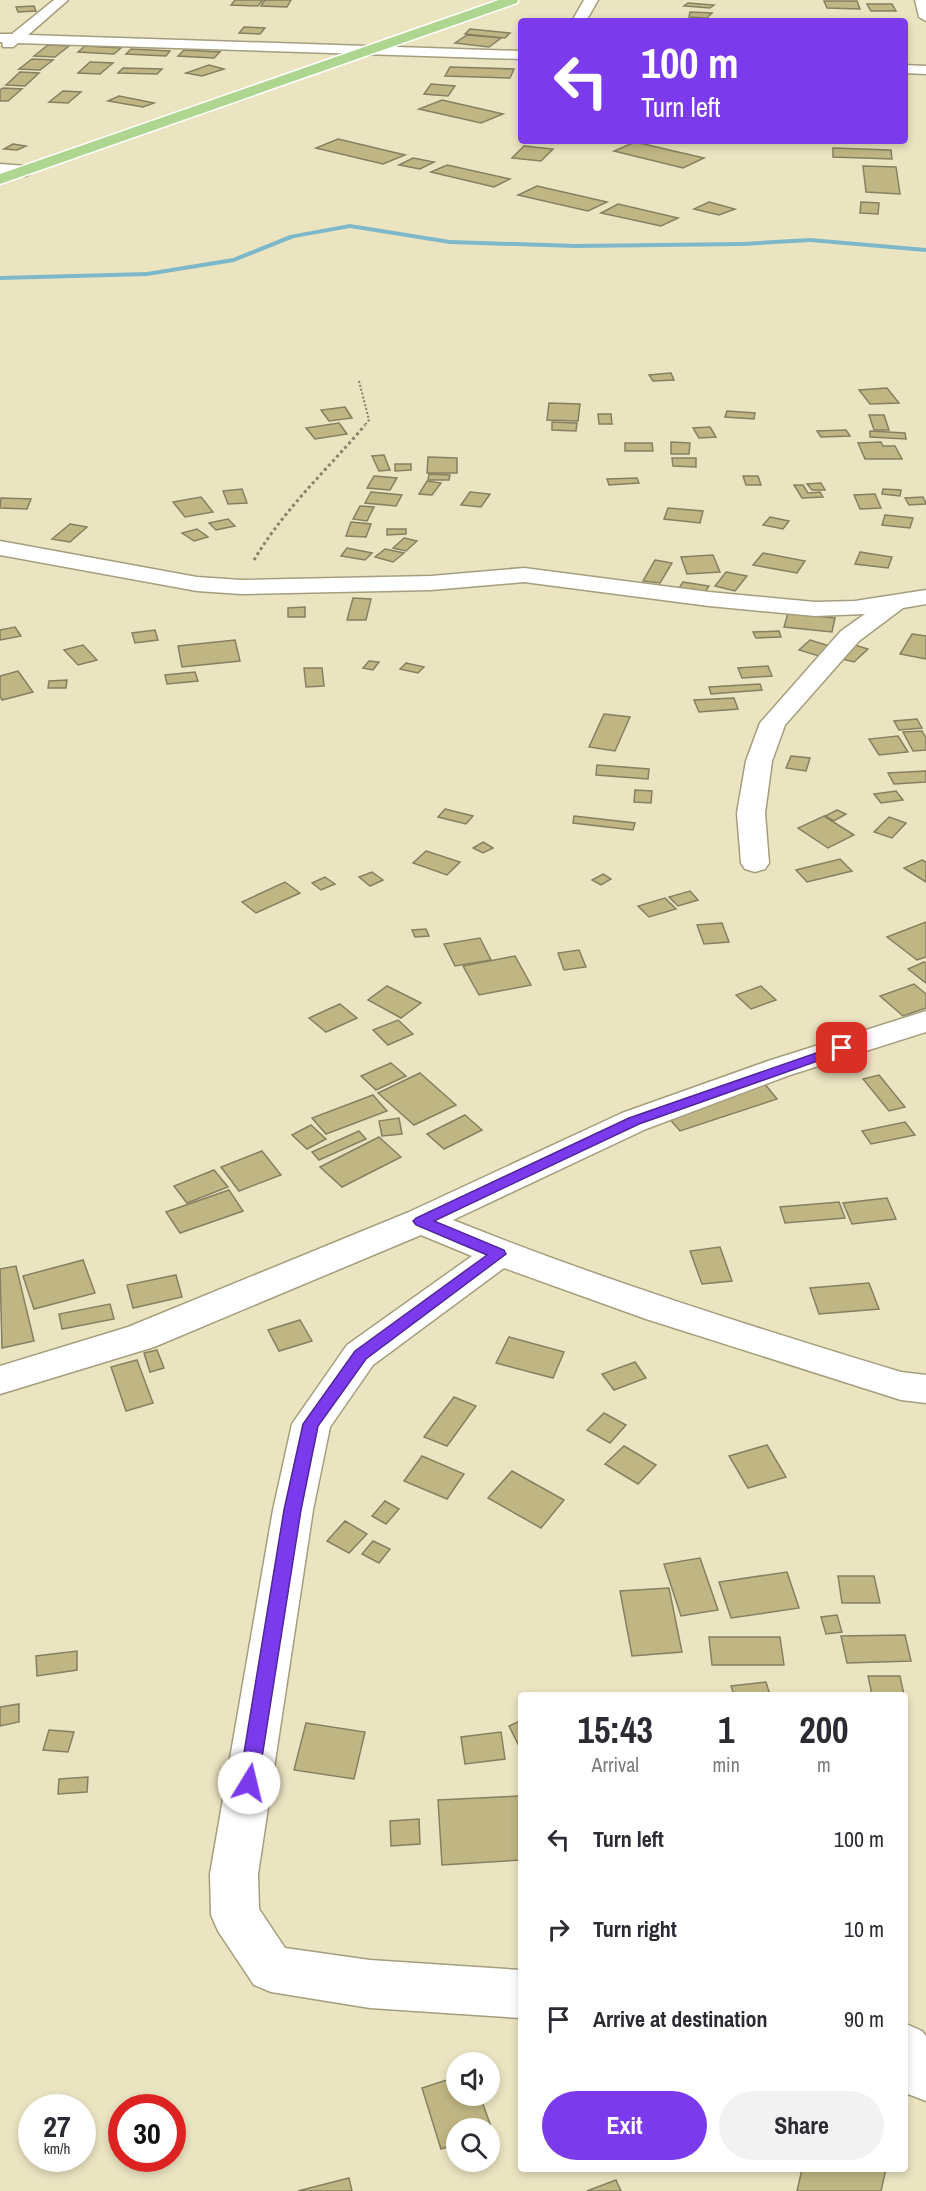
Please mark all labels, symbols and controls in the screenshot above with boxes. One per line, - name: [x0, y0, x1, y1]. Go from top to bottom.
- text: 100 m: [641, 35, 739, 91]
- icon: left: [542, 42, 620, 120]
- text: Turn left: [641, 89, 720, 125]
- pin: [816, 1022, 867, 1073]
- icon: arrive: [825, 1031, 858, 1064]
- text: 15:43: [577, 1706, 653, 1754]
- text: 1: [718, 1706, 734, 1754]
- text: 200: [799, 1706, 849, 1754]
- position arrow: [217, 1751, 281, 1815]
- text: Arrival: [592, 1751, 639, 1778]
- text: min: [712, 1751, 740, 1778]
- text: m: [817, 1751, 831, 1778]
- icon: left: [542, 1823, 575, 1856]
- text: Turn left: [593, 1824, 664, 1854]
- text: 100 m: [834, 1824, 884, 1854]
- icon: right: [542, 1913, 575, 1946]
- text: Turn right: [593, 1914, 677, 1944]
- text: 10 m: [844, 1914, 884, 1944]
- icon: arrive: [542, 2003, 575, 2036]
- text: Arrive at destination: [593, 2004, 767, 2034]
- text: 90 m: [844, 2004, 884, 2034]
- map controls: [446, 2052, 500, 2172]
- button: sound: [446, 2052, 500, 2106]
- button: Exit: [542, 2091, 707, 2160]
- button: Share: [719, 2091, 884, 2160]
- speed limit sign: 30: [108, 2094, 186, 2172]
- text: 27: [43, 2106, 71, 2146]
- button: search: [446, 2118, 500, 2172]
- text: km/h: [44, 2138, 70, 2159]

